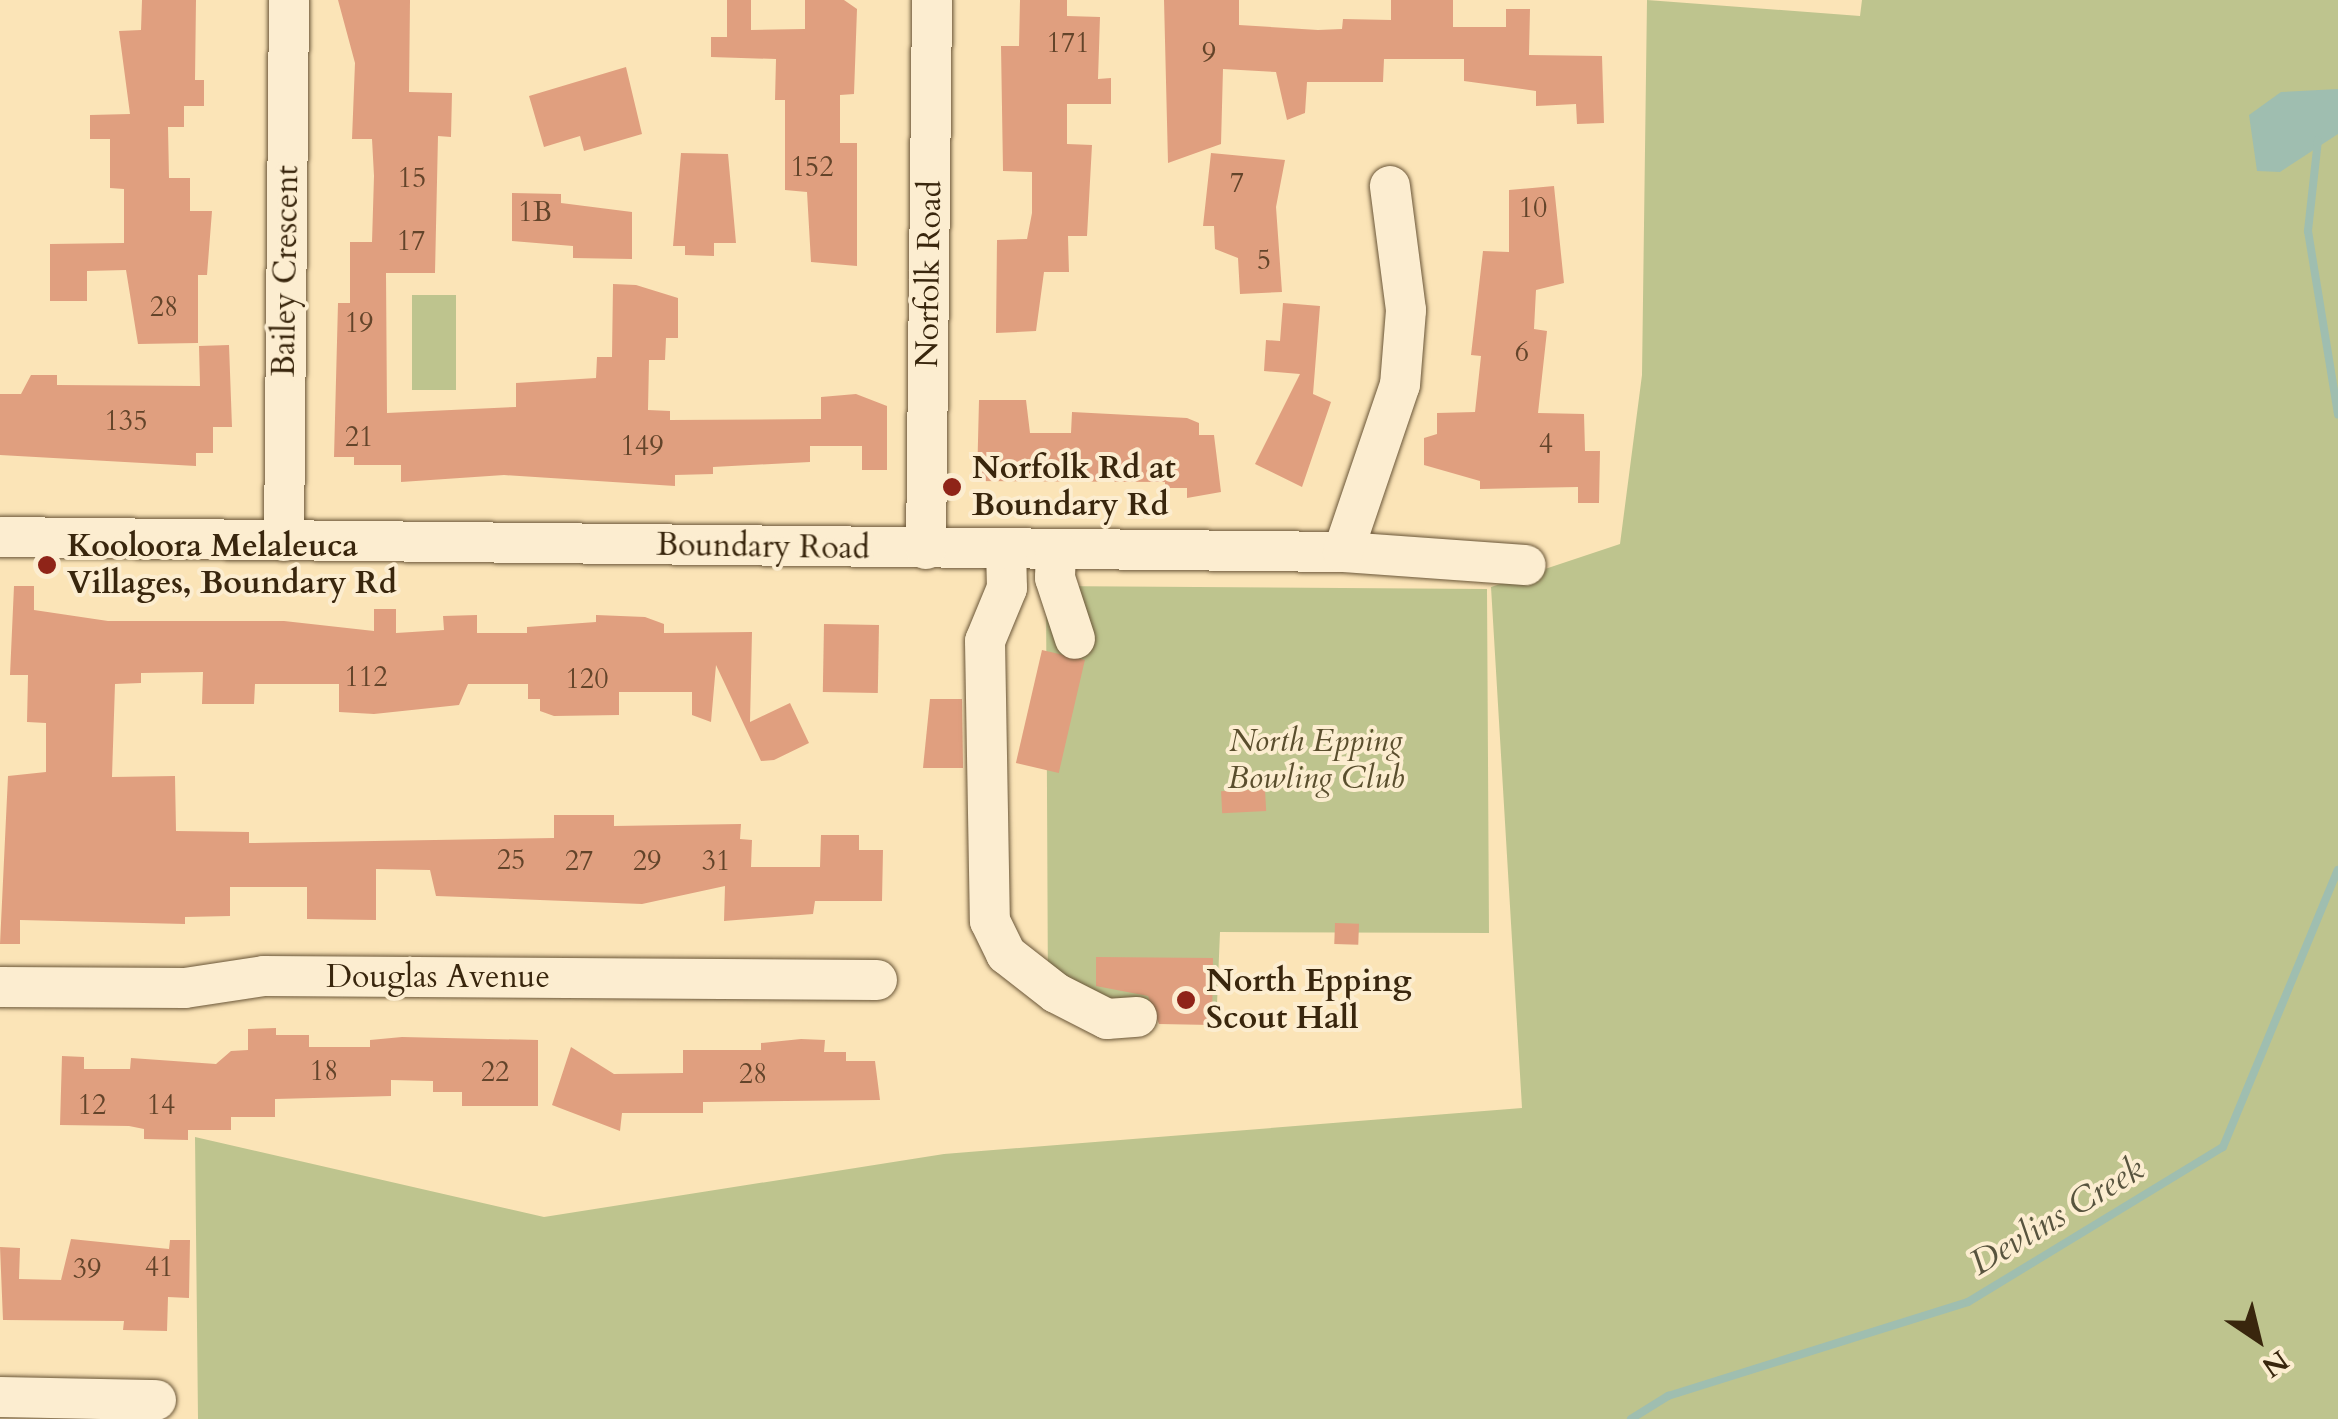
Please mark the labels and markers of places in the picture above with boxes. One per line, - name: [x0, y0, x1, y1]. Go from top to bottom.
- place label: Norfolk Rd at Boundary Rd: [972, 450, 1176, 525]
- marker: Norfolk Rd at Boundary Rd: [941, 476, 963, 498]
- place label: Kooloora Melaleuca Villages, Boundary Rd: [67, 528, 397, 603]
- marker: Kooloora Melaleuca Villages, Boundary Rd: [36, 554, 58, 576]
- place label: North Epping Scout Hall: [1206, 963, 1412, 1038]
- marker: North Epping Scout Hall: [1175, 989, 1197, 1011]

